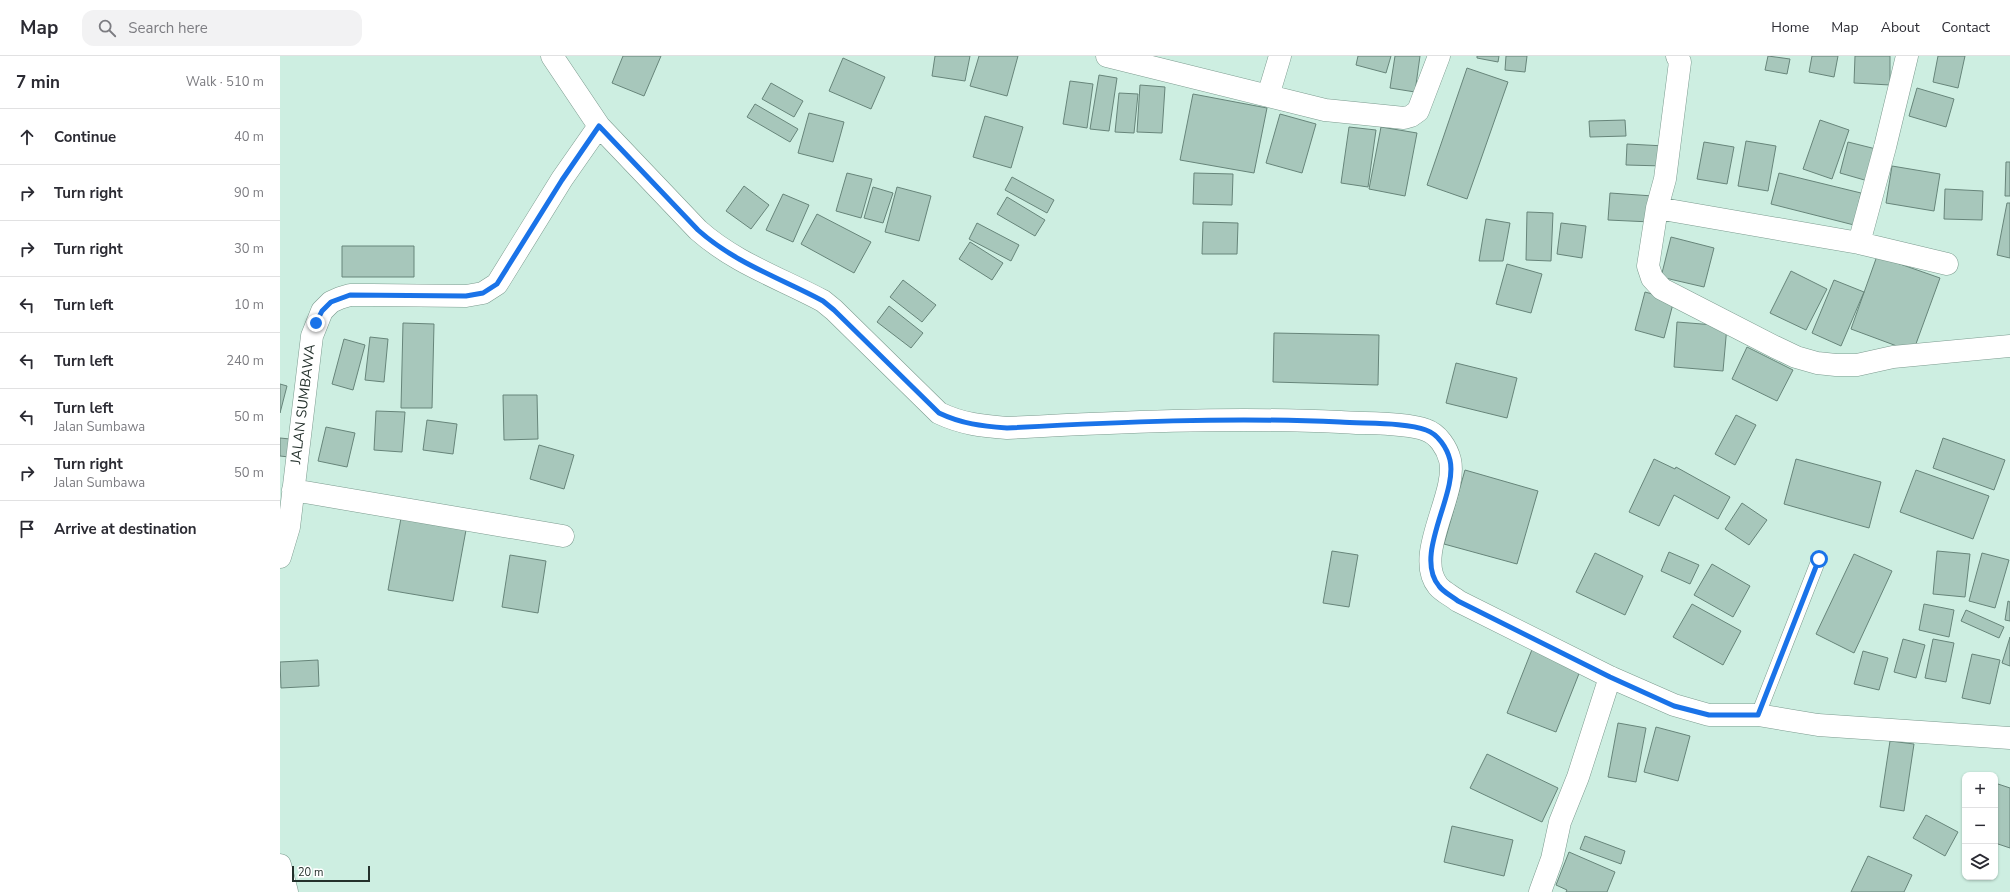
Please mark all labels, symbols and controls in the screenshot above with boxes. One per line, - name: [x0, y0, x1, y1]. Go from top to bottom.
- search box: [82, 10, 362, 46]
- text: Map: [20, 15, 58, 41]
- icon: search: [96, 17, 118, 39]
- text: Search here: [128, 18, 208, 38]
- text: Home: [1771, 18, 1809, 37]
- text: Map: [1831, 18, 1859, 37]
- text: About: [1881, 18, 1920, 37]
- text: Contact: [1942, 18, 1990, 37]
- text: 7 min: [16, 71, 60, 94]
- text: Walk · 510 m: [186, 73, 264, 91]
- icon: ahead: [16, 126, 38, 148]
- text: Continue: [54, 127, 116, 147]
- text: 40 m: [234, 128, 264, 146]
- icon: right: [16, 182, 38, 204]
- text: Turn right: [54, 183, 123, 203]
- text: 90 m: [234, 184, 264, 202]
- icon: right: [16, 238, 38, 260]
- text: Turn right: [54, 239, 123, 259]
- text: 30 m: [234, 240, 264, 258]
- icon: left: [16, 294, 38, 316]
- text: Turn left: [54, 295, 113, 315]
- text: 10 m: [234, 296, 264, 314]
- route end: [307, 314, 325, 332]
- street label: JALAN SUMBAWA: [286, 343, 320, 466]
- icon: left: [16, 350, 38, 372]
- text: Turn left: [54, 351, 113, 371]
- text: 240 m: [226, 352, 264, 370]
- text: Turn left: [54, 398, 113, 418]
- icon: left: [16, 406, 38, 428]
- text: 50 m: [234, 408, 264, 426]
- text: Jalan Sumbawa: [54, 418, 145, 436]
- text: Turn right: [54, 454, 123, 474]
- icon: right: [16, 462, 38, 484]
- text: 50 m: [234, 464, 264, 482]
- text: Jalan Sumbawa: [54, 474, 145, 492]
- icon: arrive: [16, 518, 38, 540]
- text: Arrive at destination: [54, 519, 197, 539]
- route start: [1810, 550, 1828, 568]
- map controls: [1962, 772, 1998, 880]
- button: +: [1962, 772, 1998, 808]
- button: −: [1962, 808, 1998, 844]
- button: layers: [1962, 844, 1998, 880]
- scale bar: [292, 864, 370, 883]
- text: 20 m: [298, 865, 323, 880]

